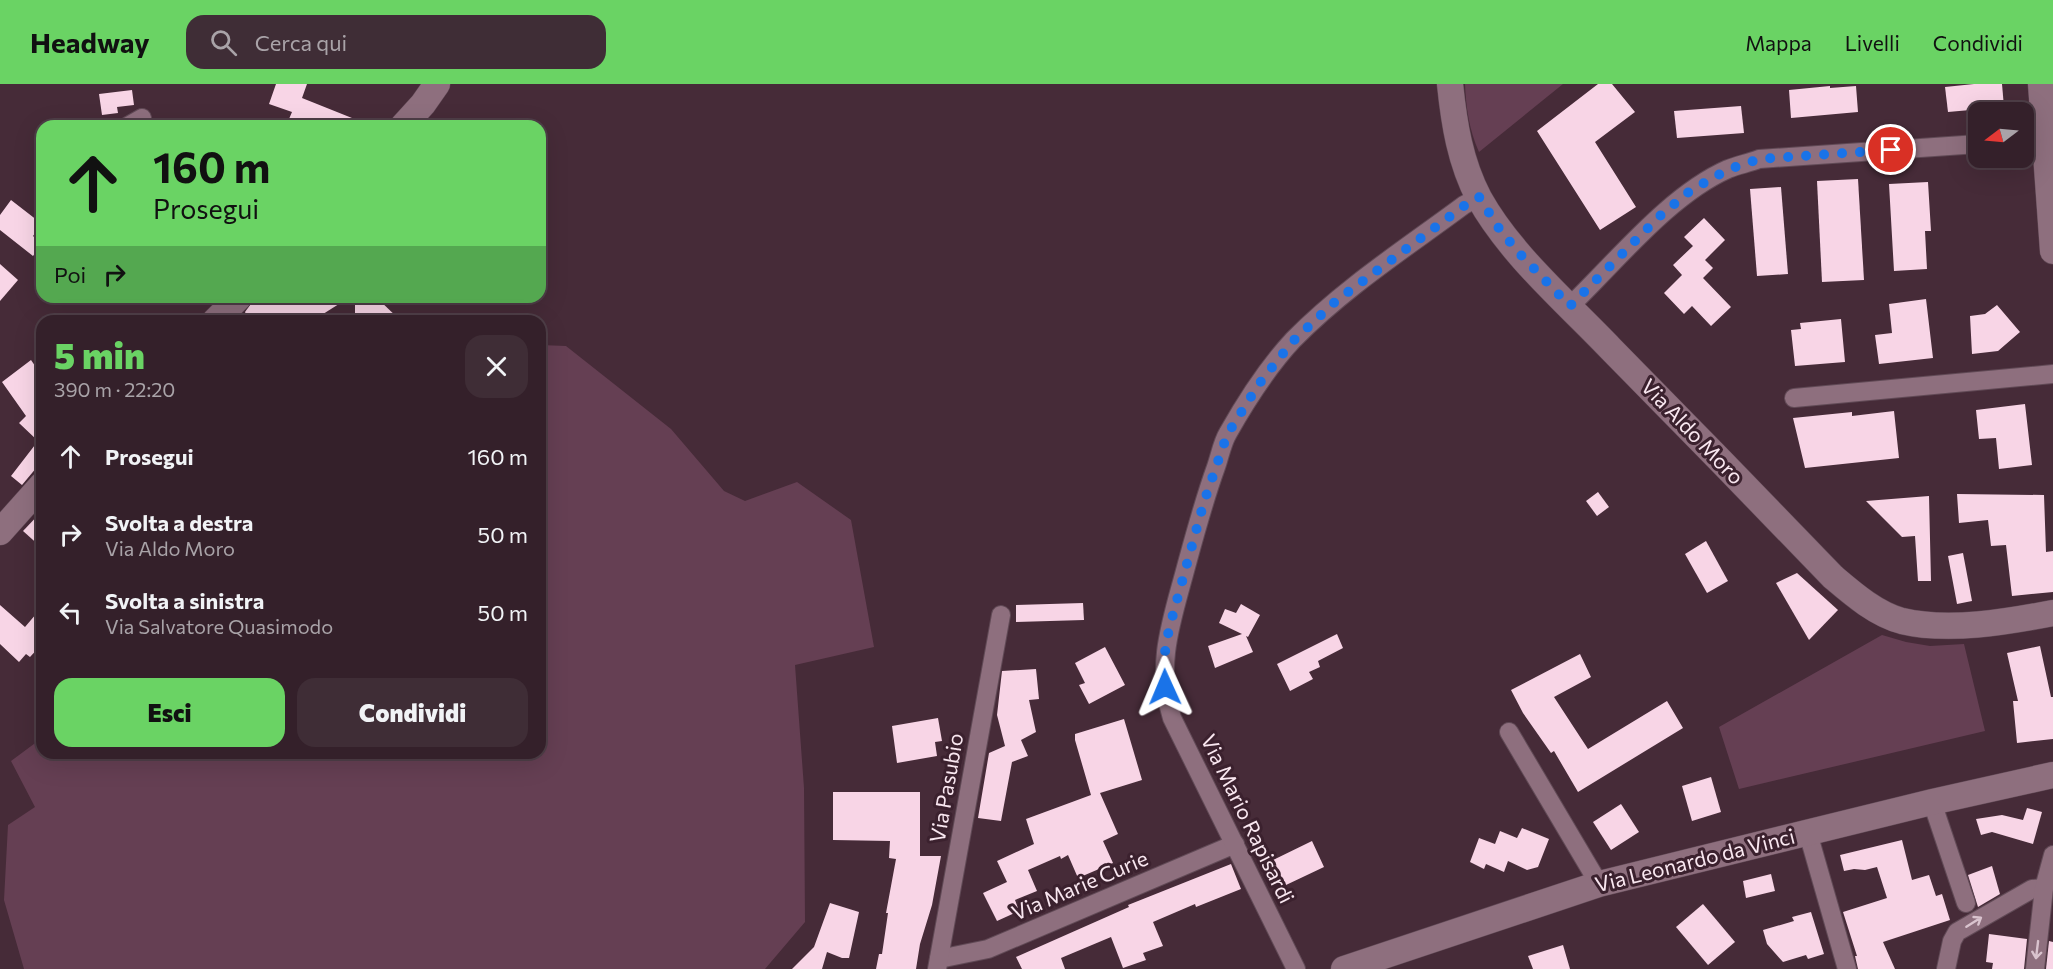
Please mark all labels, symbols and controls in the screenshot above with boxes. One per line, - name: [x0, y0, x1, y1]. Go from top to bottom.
- search box: [186, 15, 606, 69]
- text: Headway: [30, 25, 150, 59]
- icon: search: [207, 26, 240, 59]
- text: Cerca qui: [255, 29, 347, 56]
- text: Mappa: [1745, 30, 1812, 55]
- text: Livelli: [1845, 30, 1900, 55]
- text: Condividi: [1933, 30, 2023, 55]
- north arrow: [1968, 102, 2034, 168]
- map controls: [1968, 102, 2034, 168]
- pin: [1865, 124, 1916, 175]
- icon: arrive: [1874, 133, 1907, 166]
- text: 160 m: [153, 140, 271, 192]
- icon: ahead: [54, 144, 132, 222]
- text: Prosegui: [153, 192, 259, 225]
- icon: right: [98, 258, 131, 291]
- text: Poi: [54, 261, 86, 288]
- text: 5 min: [54, 332, 145, 376]
- button: close: [465, 335, 528, 398]
- street label: Via Aldo Moro: [1637, 373, 1749, 489]
- text: 390 m · 22:20: [54, 377, 175, 401]
- icon: ahead: [54, 440, 87, 473]
- text: Prosegui: [105, 443, 194, 470]
- text: 160 m: [467, 443, 528, 470]
- text: Svolta a destra: [105, 509, 253, 536]
- icon: right: [54, 518, 87, 551]
- text: 50 m: [478, 521, 528, 548]
- text: Via Aldo Moro: [105, 536, 235, 560]
- text: Svolta a sinistra: [105, 587, 264, 614]
- icon: left: [54, 596, 87, 629]
- text: 50 m: [478, 599, 528, 626]
- text: Via Salvatore Quasimodo: [105, 614, 333, 638]
- position arrow: [1133, 655, 1197, 719]
- button: Esci: [54, 678, 285, 747]
- button: Condividi: [297, 678, 528, 747]
- street label: Via Mario Rapisardi: [1197, 730, 1300, 907]
- street label: Via Pasubio: [924, 731, 967, 844]
- street label: Via Leonardo da Vinci: [1592, 823, 1797, 896]
- street label: Via Marie Curie: [1008, 845, 1151, 925]
- one-way arrow: [1965, 915, 1982, 927]
- one-way arrow: [2031, 939, 2042, 959]

